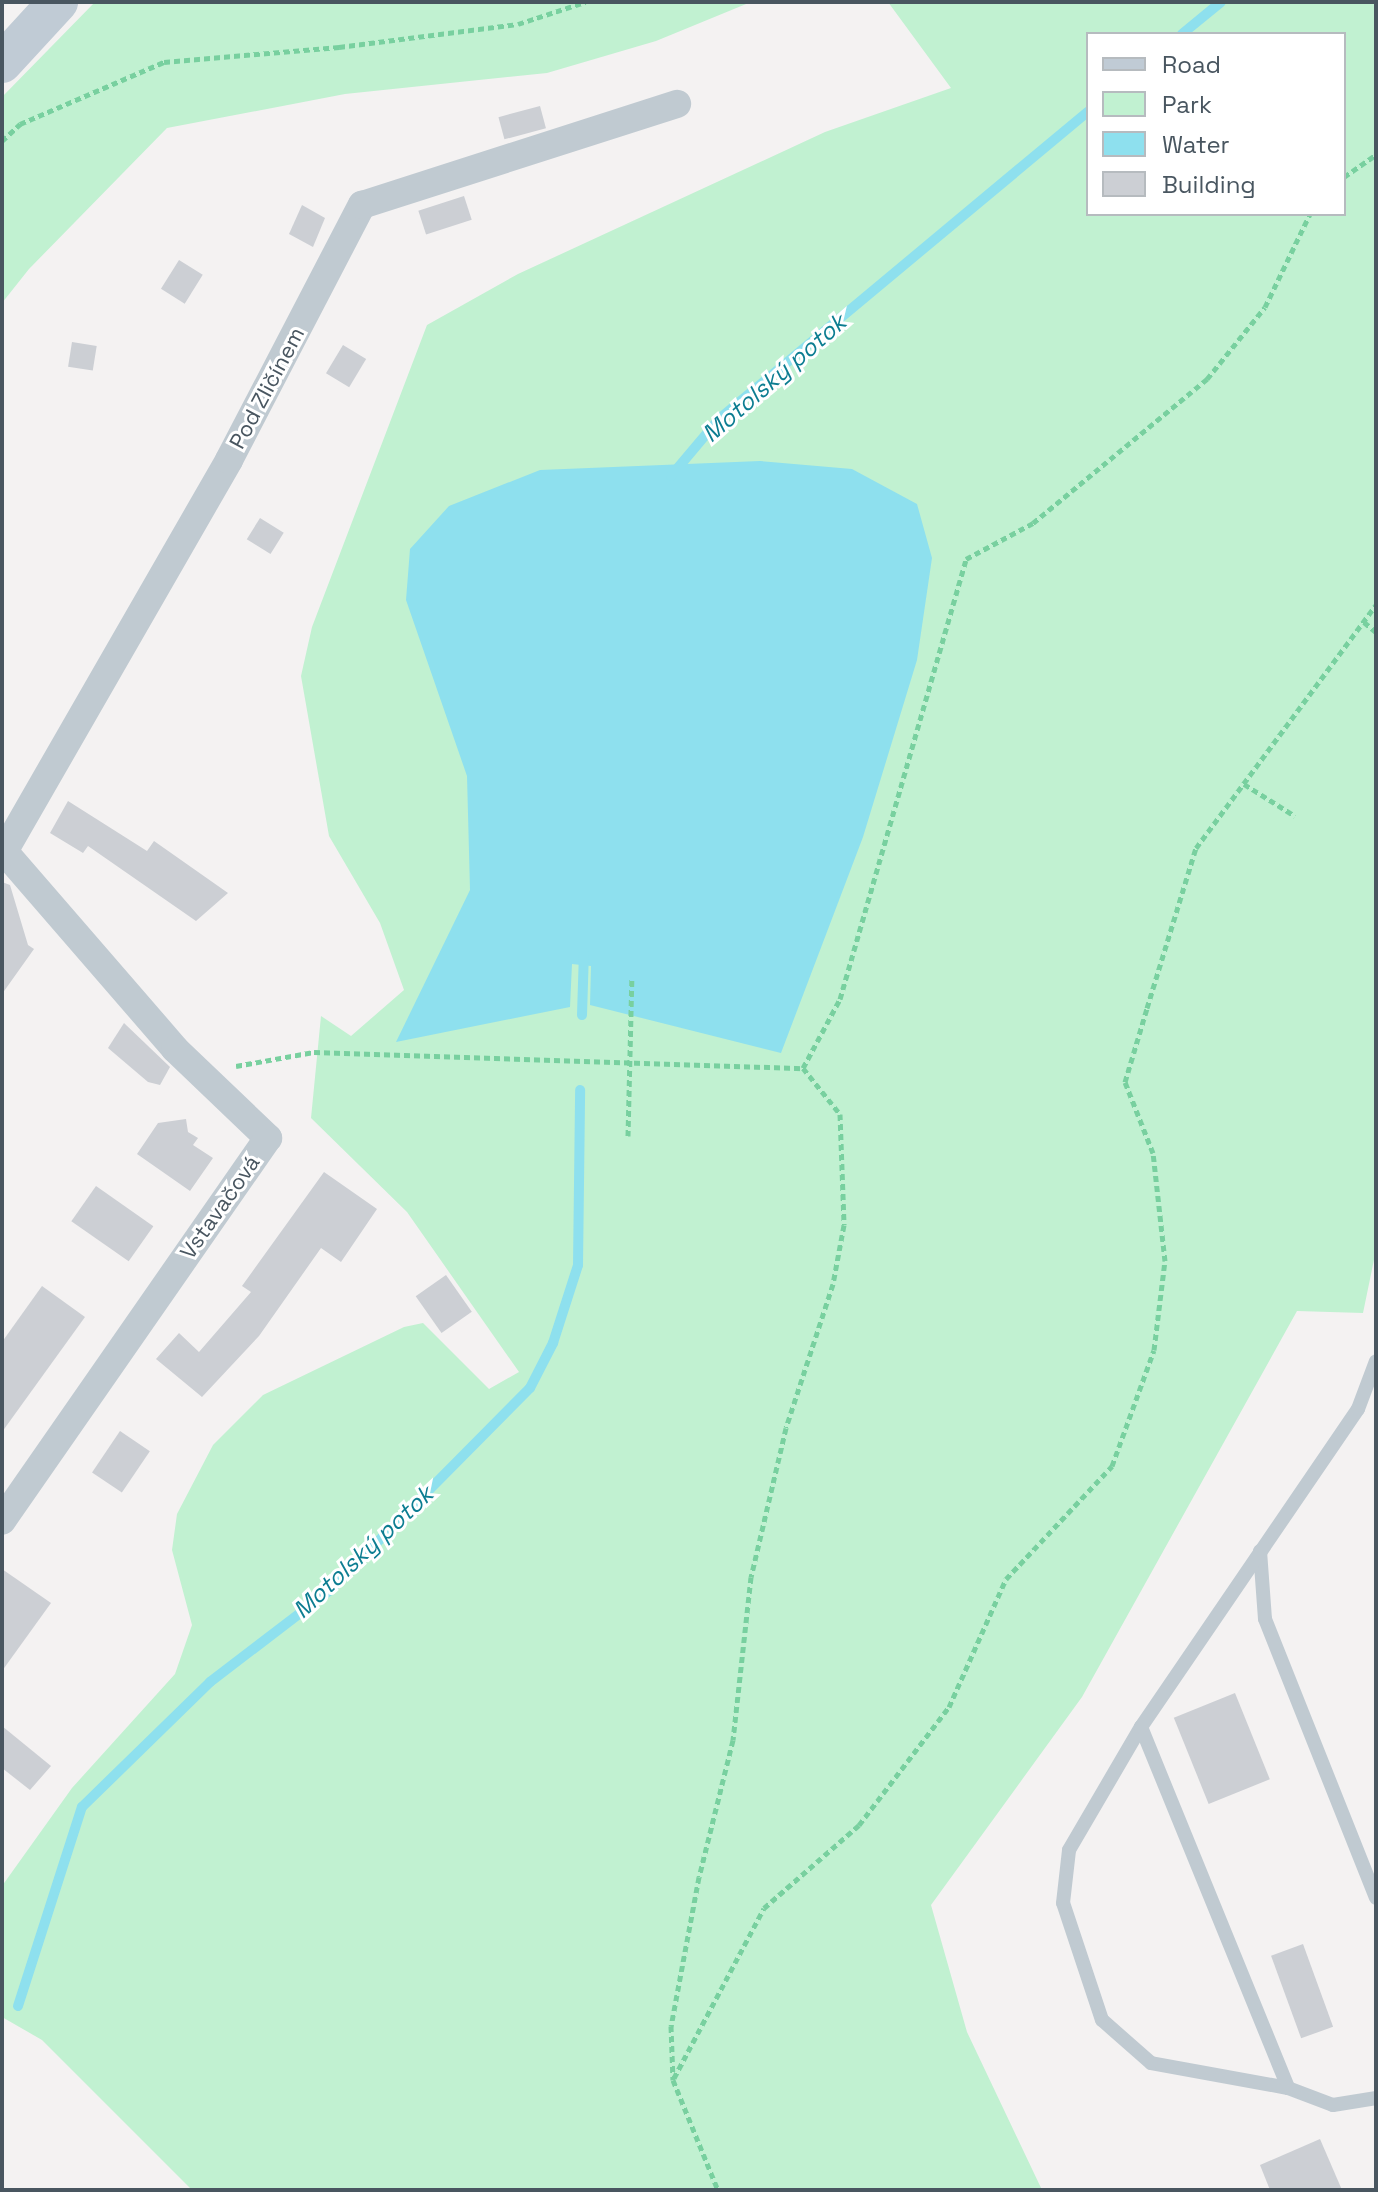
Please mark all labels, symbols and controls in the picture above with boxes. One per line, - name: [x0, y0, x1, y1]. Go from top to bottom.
- legend: [1086, 32, 1346, 216]
- text: Road: [1162, 49, 1221, 80]
- text: Park: [1162, 89, 1212, 120]
- text: Water: [1162, 129, 1230, 160]
- text: Building: [1162, 169, 1256, 200]
- water label: Motolský potok: [696, 308, 852, 448]
- street label: Pod Zličínem: [224, 323, 310, 453]
- street label: Vstavačová: [175, 1150, 265, 1264]
- water label: Motolský potok: [287, 1480, 439, 1624]

